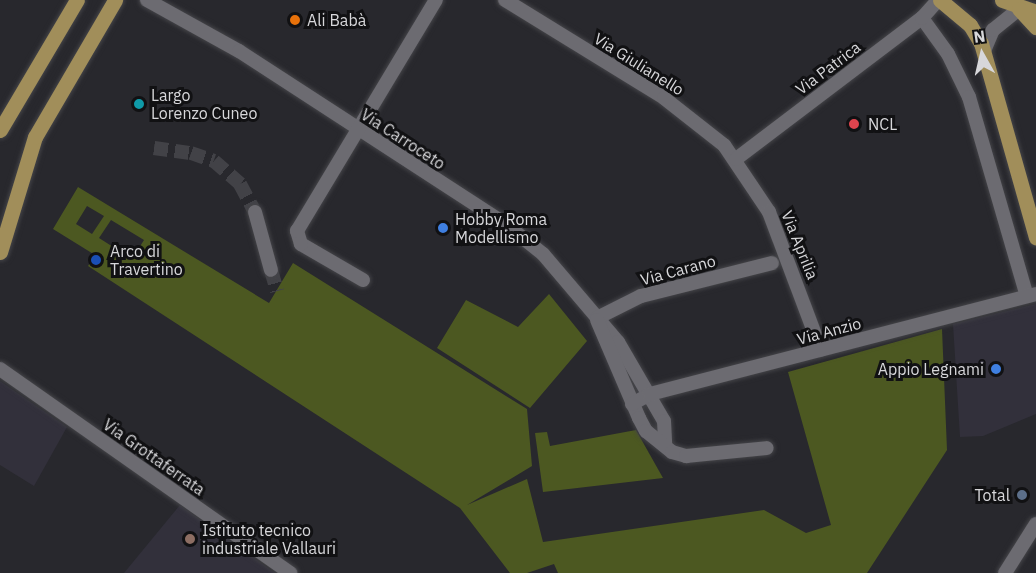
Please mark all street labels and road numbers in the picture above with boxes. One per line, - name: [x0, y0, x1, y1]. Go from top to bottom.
- street label: Via Giulianello: [590, 29, 688, 99]
- street label: Via Patrica: [792, 37, 864, 99]
- street label: Via Carroceto: [357, 105, 449, 173]
- street label: Via Aprilia: [778, 208, 822, 282]
- street label: Via Carano: [638, 251, 718, 289]
- street label: Via Anzio: [795, 313, 863, 349]
- street label: Via Grottaferrata: [99, 415, 209, 499]

